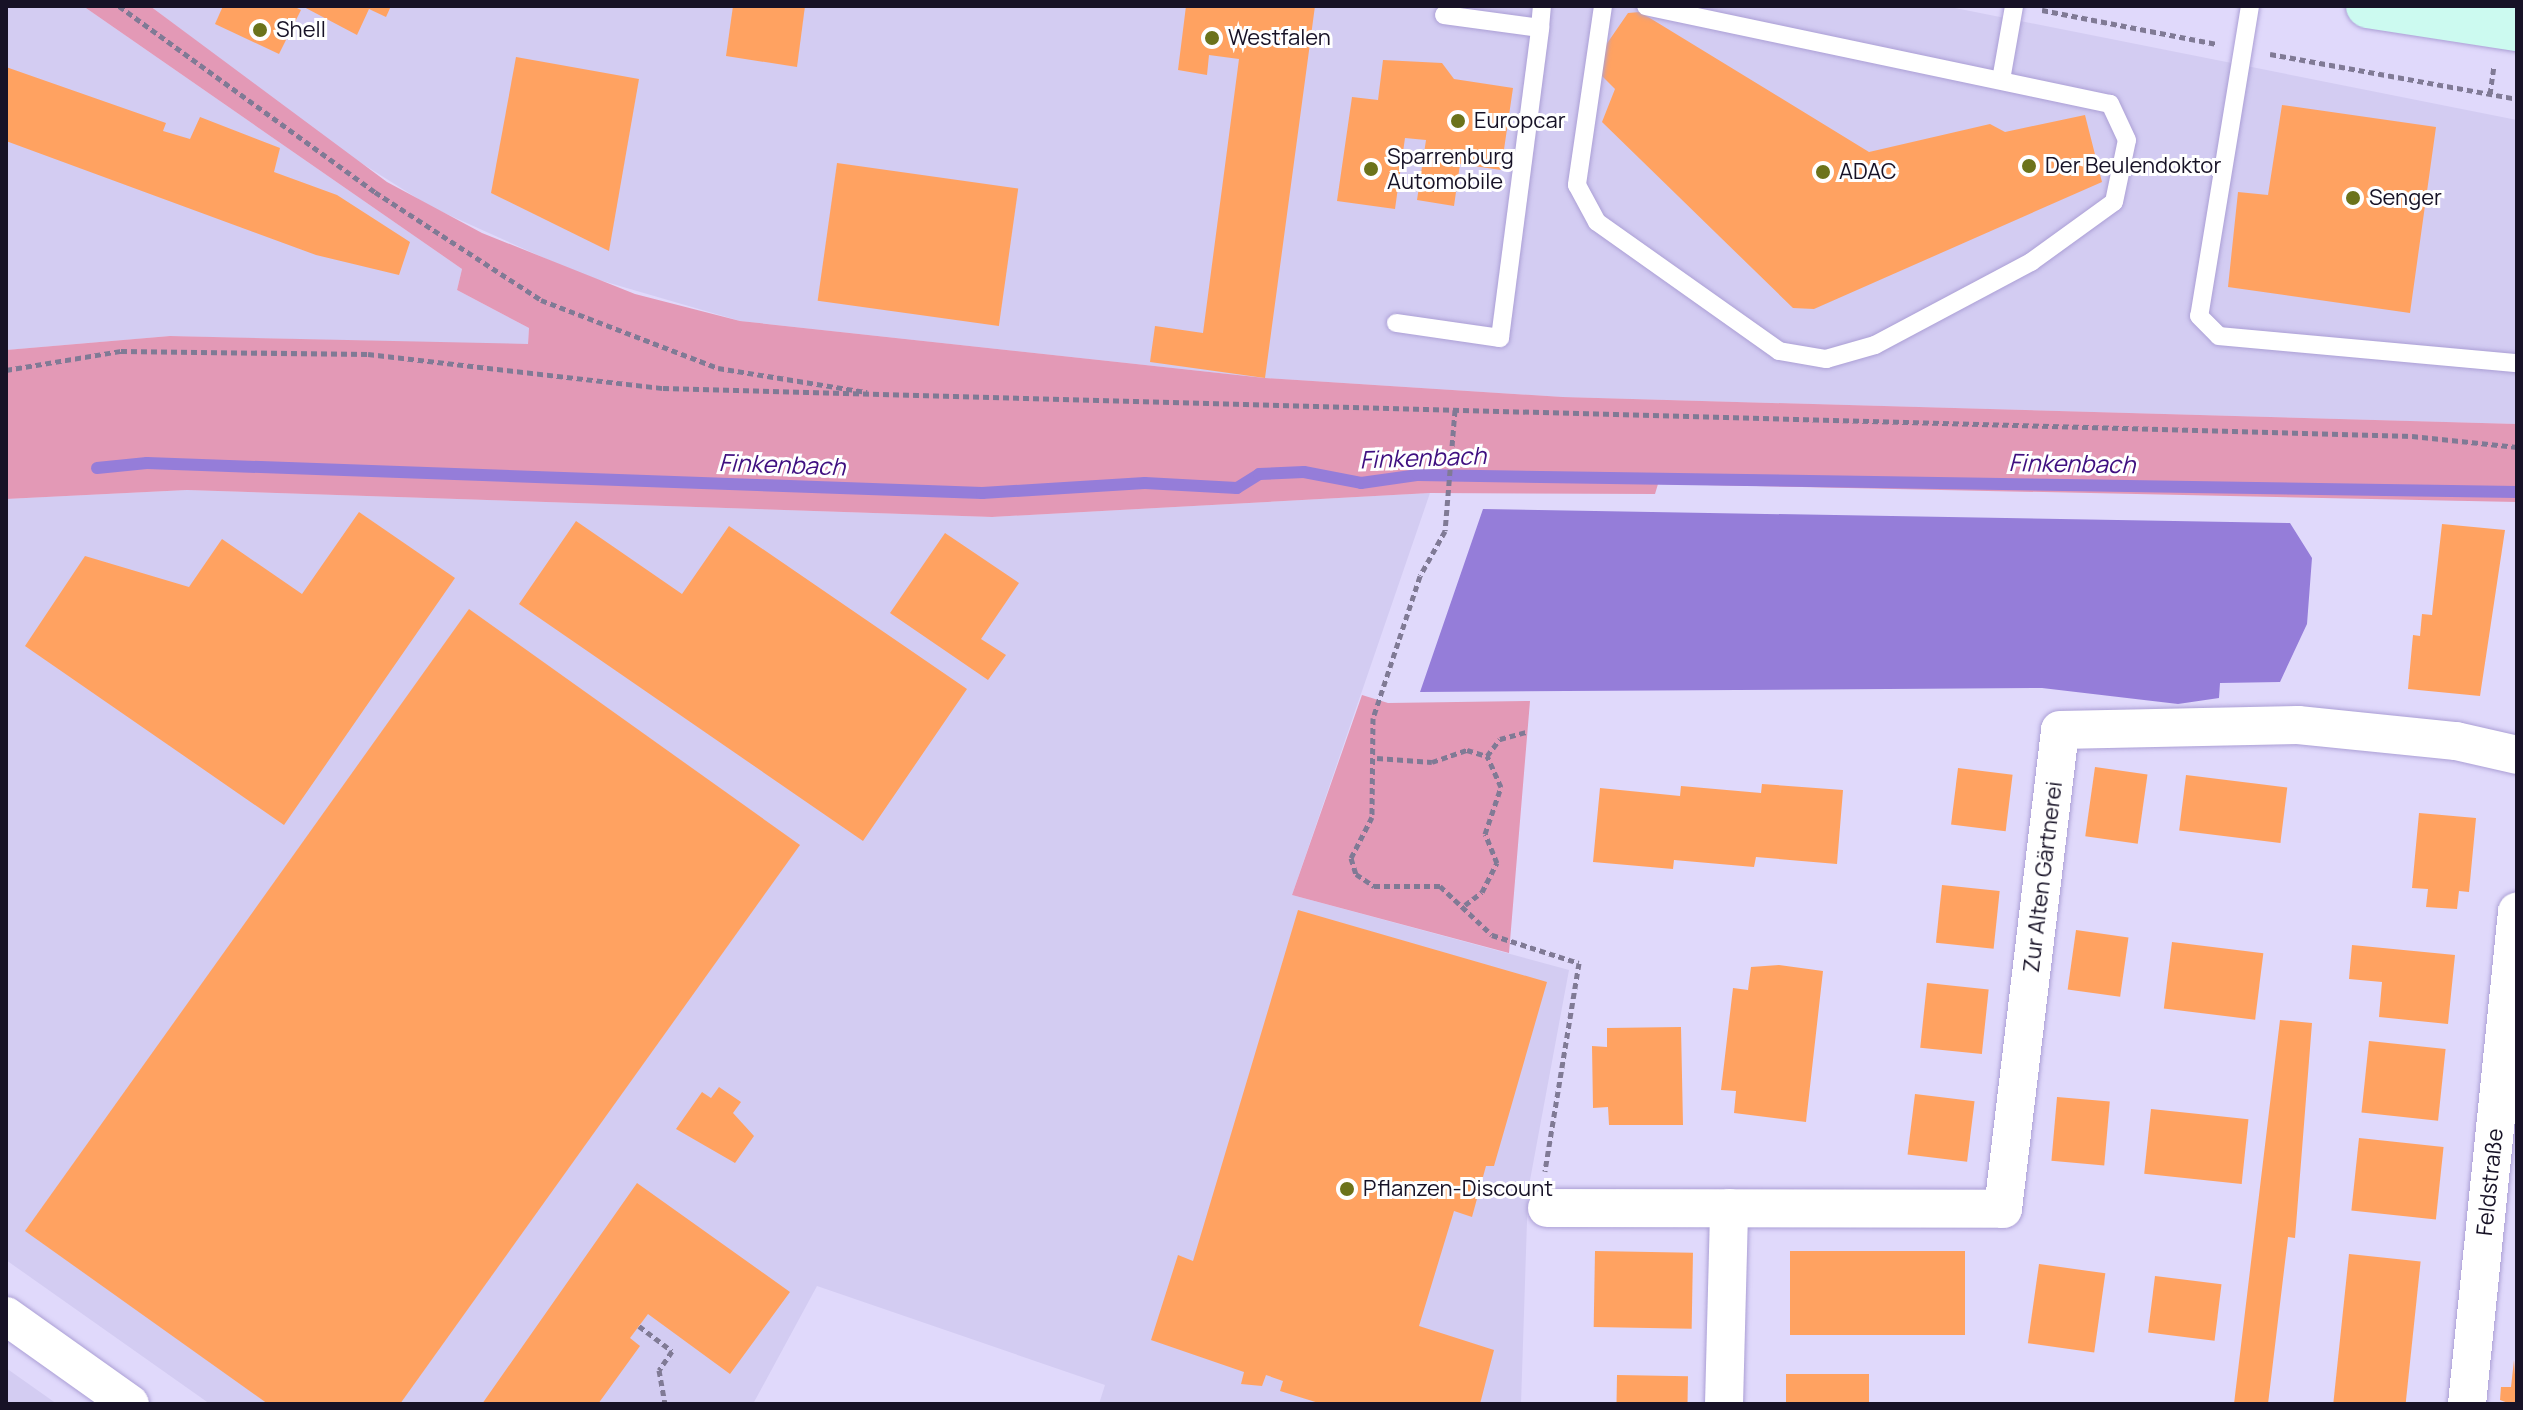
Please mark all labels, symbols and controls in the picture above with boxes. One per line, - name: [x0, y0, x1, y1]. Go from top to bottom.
- place label: Shell: [276, 17, 326, 43]
- marker: Shell: [251, 21, 269, 39]
- place label: Westfalen: [1228, 25, 1331, 51]
- marker: Westfalen: [1203, 29, 1221, 47]
- place label: Europcar: [1474, 108, 1566, 134]
- marker: Europcar: [1449, 112, 1467, 130]
- place label: Sparrenburg Automobile: [1387, 143, 1514, 194]
- place label: Der Beulendoktor: [2045, 153, 2221, 179]
- marker: Der Beulendoktor: [2020, 157, 2038, 175]
- place label: ADAC: [1839, 159, 1897, 185]
- marker: Sparrenburg Automobile: [1362, 160, 1380, 178]
- marker: ADAC: [1814, 163, 1832, 181]
- place label: Senger: [2369, 185, 2442, 211]
- marker: Senger: [2344, 189, 2362, 207]
- water label: Finkenbach: [1359, 440, 1487, 474]
- water label: Finkenbach: [718, 447, 846, 481]
- water label: Finkenbach: [2008, 447, 2136, 479]
- street label: Zur Alten Gärtnerei: [2018, 780, 2068, 974]
- street label: Feldstraße: [2471, 1127, 2509, 1237]
- place label: Pflanzen-Discount: [1363, 1176, 1553, 1202]
- marker: Pflanzen-Discount: [1338, 1180, 1356, 1198]

